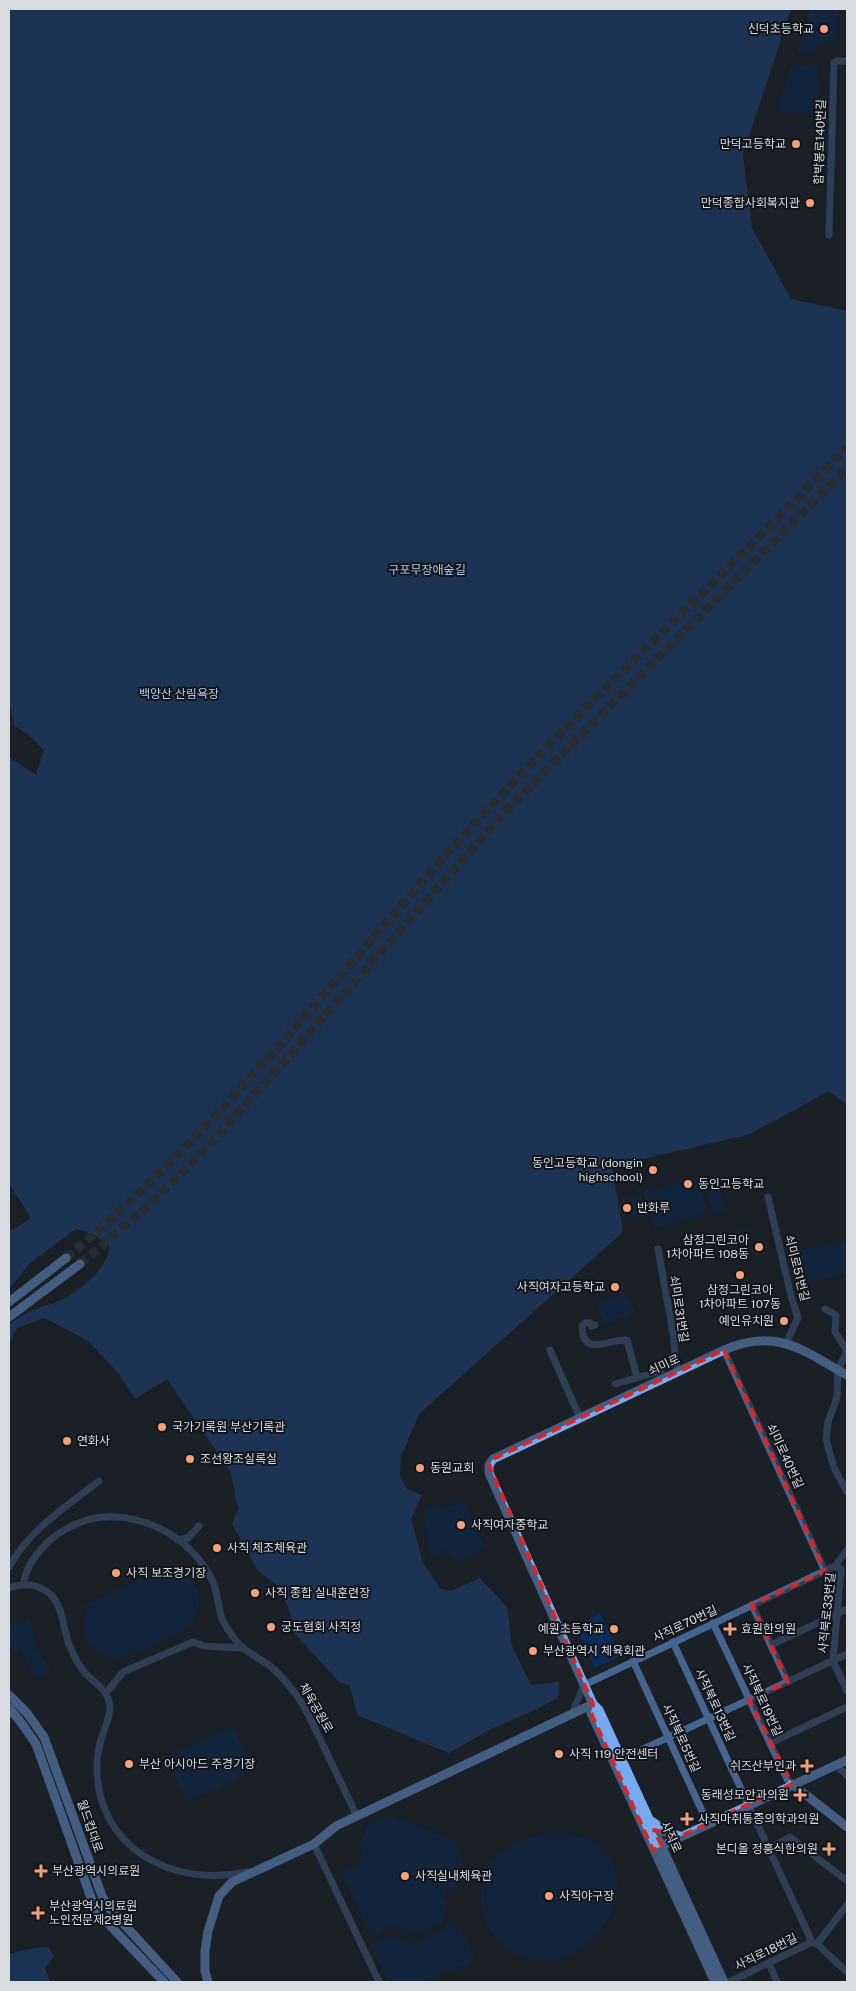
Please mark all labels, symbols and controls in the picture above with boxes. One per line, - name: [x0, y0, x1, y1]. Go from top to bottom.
- place label: 신덕초등학교: [748, 22, 814, 36]
- marker: 신덕초등학교: [818, 23, 830, 35]
- street label: 함박봉로140번길: [812, 99, 828, 185]
- place label: 만덕고등학교: [720, 137, 786, 151]
- marker: 만덕고등학교: [790, 138, 802, 150]
- place label: 만덕종합사회복지관: [701, 196, 800, 210]
- marker: 만덕종합사회복지관: [804, 197, 816, 209]
- park label: 구포무장애숲길: [388, 563, 466, 577]
- park label: 백양산 산림욕장: [139, 687, 219, 701]
- place label: 동인고등학교 (dongin highschool): [532, 1156, 643, 1184]
- marker: 동인고등학교 (dongin highschool): [647, 1164, 659, 1176]
- place label: 동인고등학교: [698, 1177, 764, 1191]
- marker: 동인고등학교: [682, 1178, 694, 1190]
- place label: 반화루: [637, 1201, 670, 1215]
- marker: 반화루: [621, 1202, 633, 1214]
- place label: 삼정그린코아 1차아파트 108동: [666, 1233, 749, 1261]
- street label: 쇠미로51번길: [782, 1233, 812, 1303]
- marker: 삼정그린코아 1차아파트 108동: [753, 1241, 765, 1253]
- marker: 삼정그린코아 1차아파트 107동: [734, 1269, 746, 1281]
- street label: 쇠미로31번길: [667, 1274, 691, 1344]
- place label: 사직여자고등학교: [517, 1280, 605, 1294]
- marker: 사직여자고등학교: [609, 1281, 621, 1293]
- place label: 삼정그린코아 1차아파트 107동: [699, 1283, 781, 1311]
- place label: 예인유치원: [719, 1314, 774, 1328]
- marker: 예인유치원: [778, 1315, 790, 1327]
- street label: 쇠미로: [646, 1352, 682, 1378]
- place label: 국가기록원 부산기록관: [172, 1420, 285, 1434]
- marker: 국가기록원 부산기록관: [156, 1421, 168, 1433]
- street label: 쇠미로40번길: [764, 1421, 806, 1491]
- place label: 연화사: [77, 1434, 110, 1448]
- marker: 연화사: [61, 1435, 73, 1447]
- place label: 조선왕조실록실: [200, 1452, 277, 1466]
- marker: 조선왕조실록실: [184, 1453, 196, 1465]
- place label: 동원교회: [430, 1461, 474, 1475]
- marker: 동원교회: [414, 1462, 426, 1474]
- place label: 사직여자중학교: [471, 1518, 548, 1532]
- marker: 사직여자중학교: [455, 1519, 467, 1531]
- place label: 사직 체조체육관: [227, 1541, 307, 1555]
- marker: 사직 체조체육관: [211, 1542, 223, 1554]
- place label: 사직 보조경기장: [126, 1566, 206, 1580]
- marker: 사직 보조경기장: [110, 1567, 122, 1579]
- street label: 사직북로33번길: [816, 1572, 838, 1654]
- place label: 사직 종합 실내훈련장: [265, 1586, 370, 1600]
- marker: 사직 종합 실내훈련장: [249, 1587, 261, 1599]
- street label: 사직로70번길: [651, 1603, 719, 1645]
- place label: 궁도협회 사직정: [281, 1620, 361, 1634]
- marker: 궁도협회 사직정: [265, 1621, 277, 1633]
- place label: 예원초등학교: [538, 1622, 604, 1636]
- marker: 효원한의원: [723, 1622, 737, 1636]
- place label: 효원한의원: [741, 1622, 796, 1636]
- marker: 예원초등학교: [608, 1623, 620, 1635]
- place label: 부산광역시 체육회관: [543, 1644, 645, 1658]
- marker: 부산광역시 체육회관: [527, 1645, 539, 1657]
- street label: 사직북로19번길: [739, 1661, 785, 1739]
- street label: 사직북로13번길: [692, 1666, 738, 1744]
- street label: 체육공원로: [296, 1681, 336, 1735]
- street label: 사직북로5번길: [659, 1702, 703, 1774]
- place label: 사직 119 안전센터: [569, 1747, 658, 1761]
- marker: 사직 119 안전센터: [553, 1748, 565, 1760]
- place label: 부산 아시아드 주경기장: [139, 1757, 255, 1771]
- marker: 부산 아시아드 주경기장: [123, 1758, 135, 1770]
- place label: 쉬즈산부인과: [730, 1759, 796, 1773]
- marker: 쉬즈산부인과: [800, 1759, 814, 1773]
- place label: 동래성모안과의원: [701, 1788, 789, 1802]
- marker: 동래성모안과의원: [793, 1788, 807, 1802]
- street label: 월드컵대로: [74, 1798, 106, 1854]
- marker: 사직마취통증의학과의원: [680, 1812, 694, 1826]
- place label: 사직마취통증의학과의원: [698, 1812, 819, 1826]
- street label: 사직로: [658, 1819, 684, 1855]
- place label: 본디올 정흥식한의원: [716, 1842, 818, 1856]
- marker: 본디올 정흥식한의원: [822, 1842, 836, 1856]
- marker: 부산광역시의료원: [34, 1864, 48, 1878]
- place label: 부산광역시의료원: [52, 1864, 140, 1878]
- place label: 사직실내체육관: [415, 1869, 492, 1883]
- marker: 사직실내체육관: [399, 1870, 411, 1882]
- place label: 사직야구장: [559, 1889, 614, 1903]
- marker: 사직야구장: [543, 1890, 555, 1902]
- place label: 부산광역시의료원 노인전문제2병원: [49, 1899, 137, 1927]
- marker: 부산광역시의료원 노인전문제2병원: [31, 1906, 45, 1920]
- street label: 사직로18번길: [732, 1931, 800, 1973]

